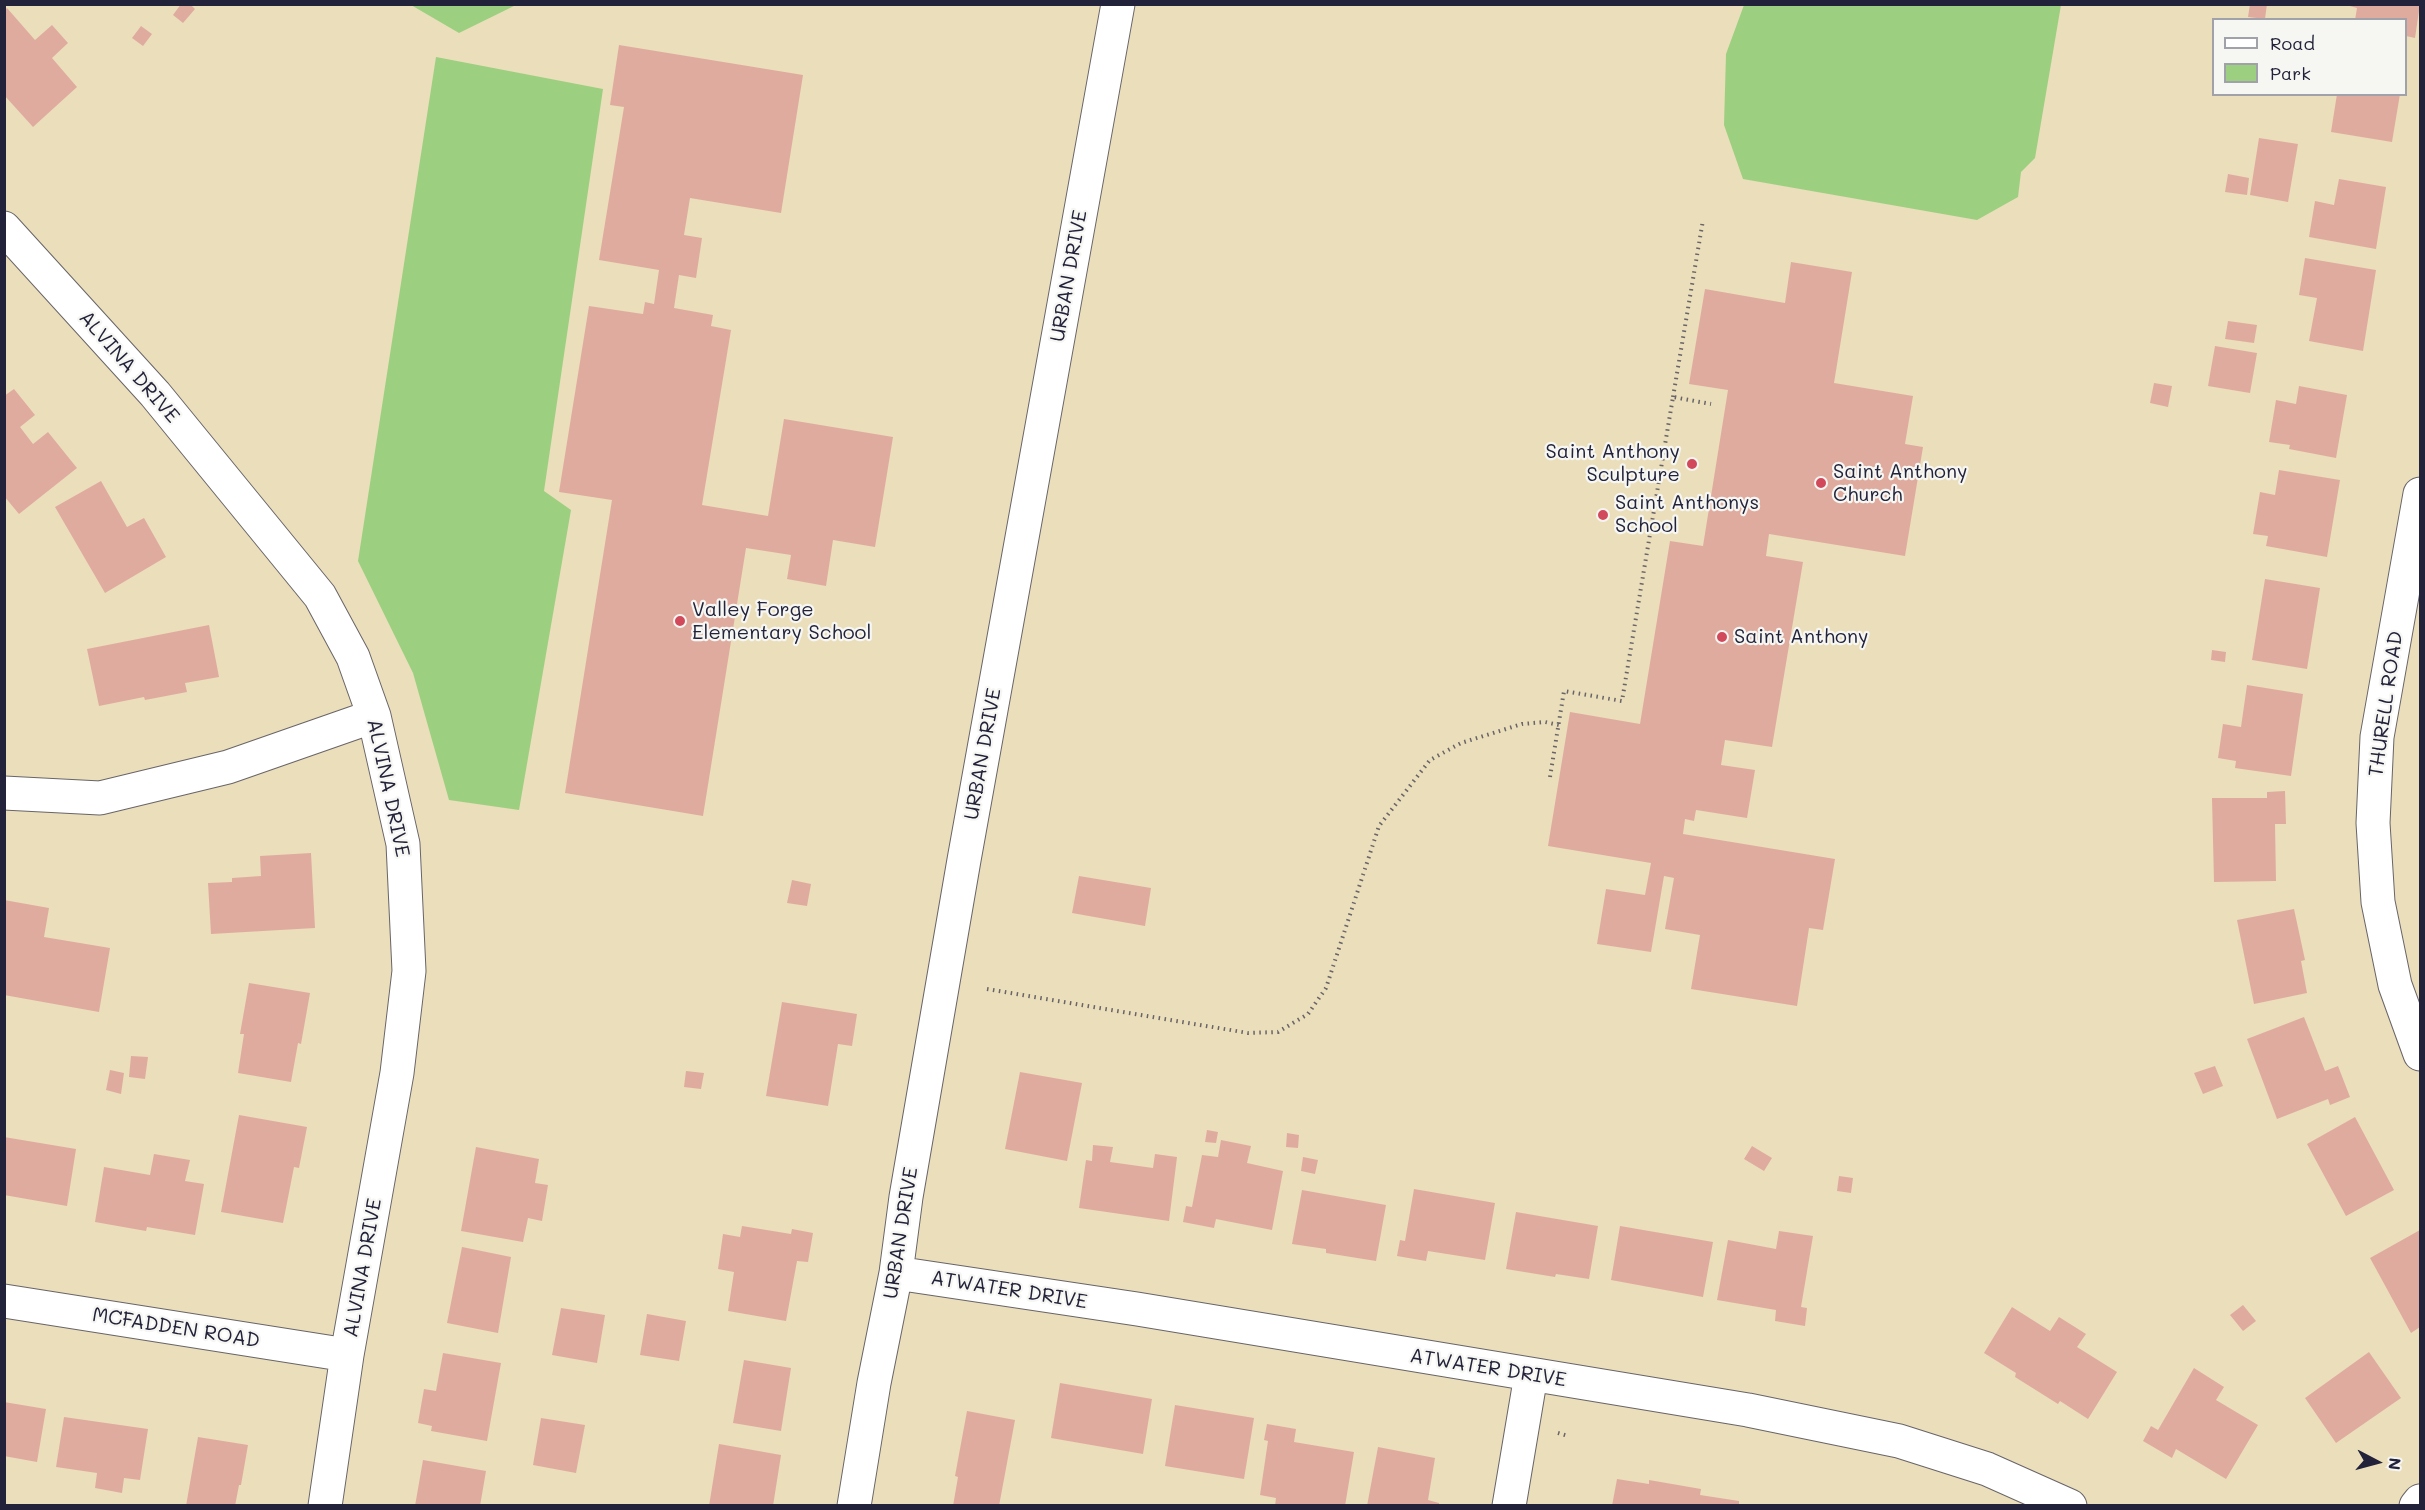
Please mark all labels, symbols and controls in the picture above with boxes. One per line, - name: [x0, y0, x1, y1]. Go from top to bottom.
- legend: [2212, 18, 2407, 96]
- text: Road: [2270, 31, 2315, 55]
- text: Park: [2270, 61, 2311, 85]
- street label: URBAN DRIVE: [1046, 208, 1092, 344]
- street label: ALVINA DRIVE: [74, 306, 184, 428]
- place label: Saint Anthony Sculpture: [1546, 440, 1680, 487]
- marker: Saint Anthony Sculpture: [1685, 457, 1699, 471]
- place label: Saint Anthony Church: [1833, 460, 1967, 507]
- marker: Saint Anthony Church: [1814, 476, 1828, 490]
- place label: Saint Anthonys School: [1615, 491, 1759, 538]
- marker: Saint Anthonys School: [1596, 508, 1610, 522]
- place label: Valley Forge Elementary School: [692, 598, 871, 645]
- marker: Valley Forge Elementary School: [673, 614, 687, 628]
- place label: Saint Anthony: [1734, 625, 1868, 649]
- marker: Saint Anthony: [1715, 630, 1729, 644]
- street label: THURELL ROAD: [2364, 630, 2408, 778]
- street label: URBAN DRIVE: [960, 686, 1006, 822]
- street label: ALVINA DRIVE: [362, 717, 414, 859]
- street label: URBAN DRIVE: [879, 1165, 923, 1301]
- street label: ALVINA DRIVE: [339, 1197, 387, 1339]
- street label: ATWATER DRIVE: [929, 1266, 1089, 1314]
- street label: MCFADDEN ROAD: [90, 1303, 262, 1353]
- street label: ATWATER DRIVE: [1408, 1344, 1568, 1392]
- north arrow: [2347, 1432, 2407, 1492]
- text: N: [2384, 1457, 2406, 1471]

